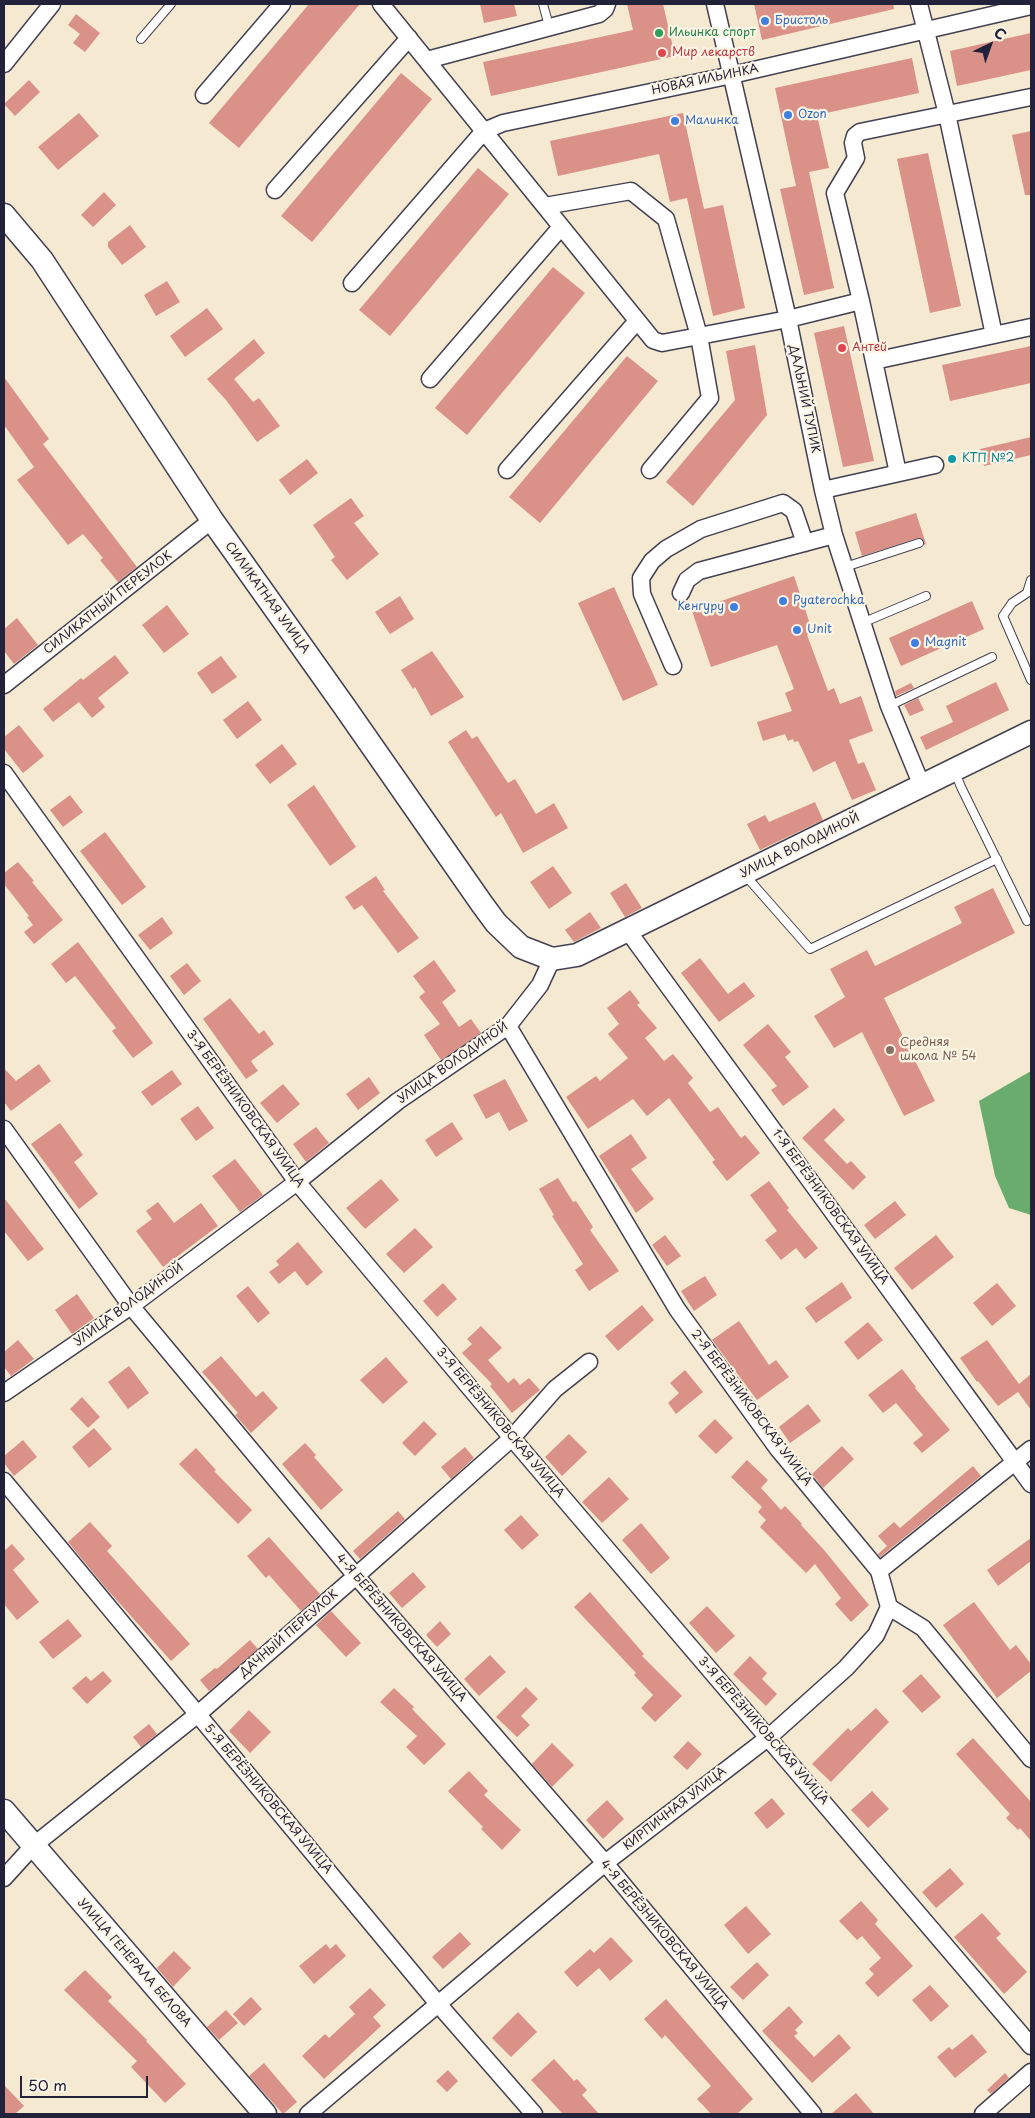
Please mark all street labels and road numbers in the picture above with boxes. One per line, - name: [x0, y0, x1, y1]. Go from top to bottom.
- street label: НОВАЯ ИЛЬИНКА: [650, 62, 760, 98]
- street label: ДАЛЬНИЙ ТУПИК: [785, 344, 823, 454]
- street label: СИЛИКАТНАЯ УЛИЦА: [222, 539, 312, 657]
- street label: СИЛИКАТНЫЙ ПЕРЕУЛОК: [41, 549, 175, 657]
- street label: УЛИЦА ВОЛОДИНОЙ: [738, 811, 862, 881]
- street label: УЛИЦА ВОЛОДИНОЙ: [395, 1019, 511, 1107]
- street label: 3-Я БЕРЁЗНИКОВСКАЯ УЛИЦА: [183, 1027, 307, 1191]
- street label: 1-Я БЕРЁЗНИКОВСКАЯ УЛИЦА: [769, 1126, 891, 1288]
- street label: УЛИЦА ВОЛОДИНОЙ: [72, 1261, 186, 1349]
- street label: 2-Я БЕРЁЗНИКОВСКАЯ УЛИЦА: [688, 1327, 814, 1489]
- street label: 3-Я БЕРЁЗНИКОВСКАЯ УЛИЦА: [433, 1345, 567, 1501]
- street label: 4-Я БЕРЁЗНИКОВСКАЯ УЛИЦА: [333, 1551, 469, 1705]
- street label: ДАЧНЫЙ ПЕРЕУЛОК: [237, 1587, 341, 1681]
- street label: 3-Я БЕРЁЗНИКОВСКАЯ УЛИЦА: [695, 1654, 831, 1808]
- street label: 5-Я БЕРЁЗНИКОВСКАЯ УЛИЦА: [201, 1721, 335, 1877]
- street label: КИРПИЧНАЯ УЛИЦА: [621, 1764, 729, 1854]
- street label: 4-Я БЕРЁЗНИКОВСКАЯ УЛИЦА: [597, 1857, 731, 2013]
- street label: УЛИЦА ГЕНЕРАЛА БЕЛОВА: [74, 1896, 194, 2030]

